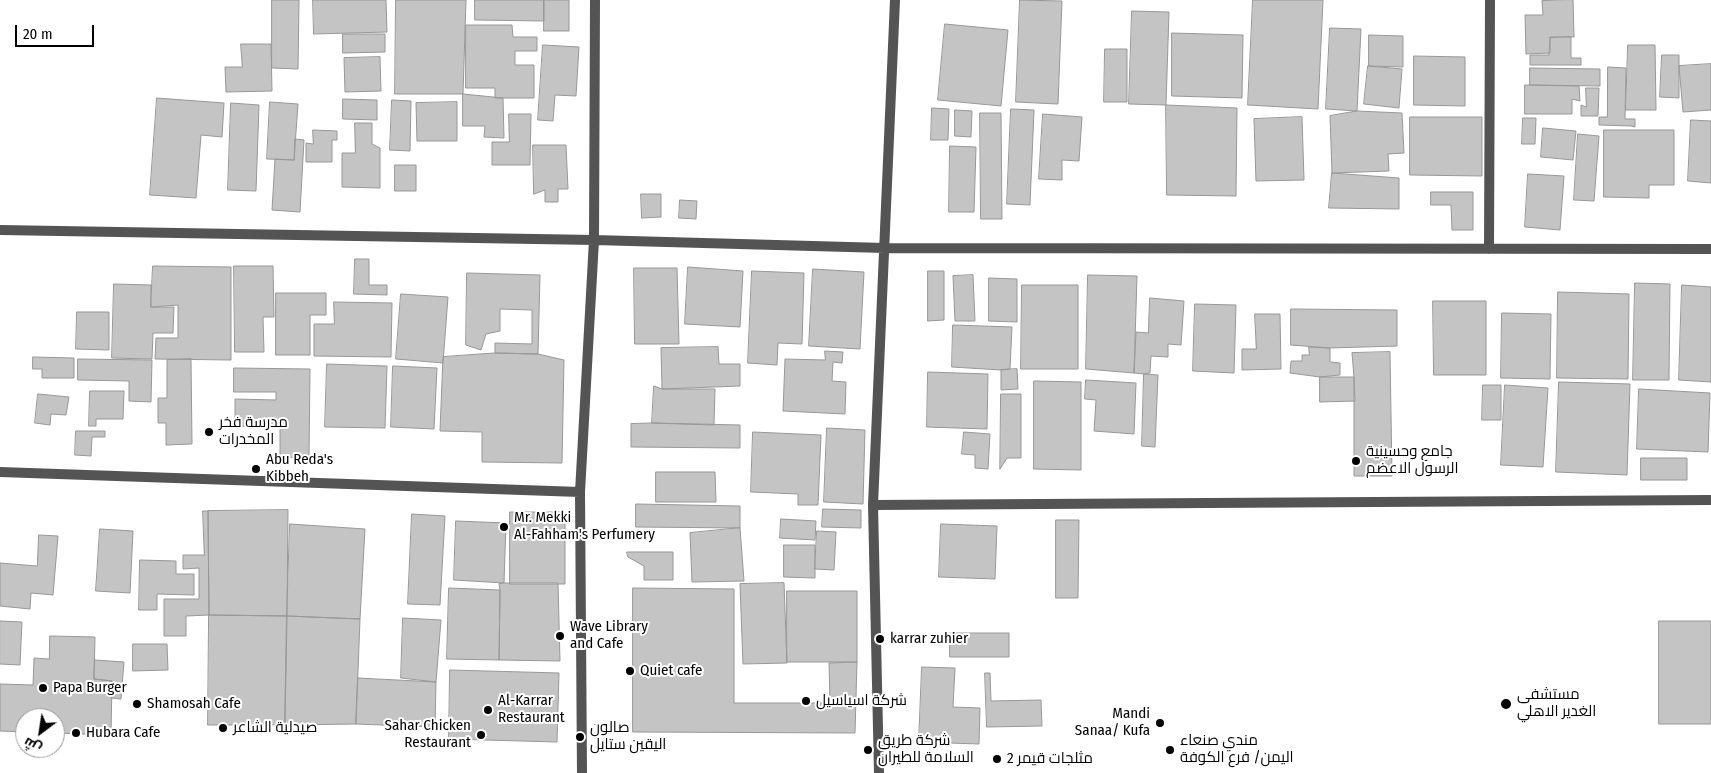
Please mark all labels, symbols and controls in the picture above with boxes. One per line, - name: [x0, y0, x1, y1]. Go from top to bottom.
- scale bar: [18, 15, 96, 47]
- text: 20 m: [23, 25, 53, 43]
- place label: مدرسة فخر المخدرات: [219, 414, 288, 449]
- marker: مدرسة فخر المخدرات: [203, 426, 215, 438]
- place label: جامع وحسينية الرسول الاعضم: [1366, 443, 1459, 478]
- place label: Abu Reda's Kibbeh: [266, 451, 333, 486]
- marker: جامع وحسينية الرسول الاعضم: [1350, 455, 1362, 467]
- marker: Abu Reda's Kibbeh: [250, 463, 262, 475]
- place label: Mr. Mekki Al-Fahham's Perfumery: [514, 509, 655, 544]
- marker: Mr. Mekki Al-Fahham's Perfumery: [498, 521, 510, 533]
- place label: Wave Library and Cafe: [570, 618, 648, 653]
- marker: Wave Library and Cafe: [554, 630, 566, 642]
- place label: karrar zuhier: [890, 630, 968, 648]
- marker: karrar zuhier: [874, 633, 886, 645]
- place label: Quiet cafe: [640, 662, 702, 680]
- marker: Quiet cafe: [624, 665, 636, 677]
- place label: Papa Burger: [53, 679, 127, 697]
- marker: Papa Burger: [37, 682, 49, 694]
- place label: مستشفى الغدير الاهلي: [1517, 686, 1596, 721]
- place label: Al-Karrar Restaurant: [498, 692, 565, 727]
- place label: شركة اسياسيل: [816, 692, 907, 710]
- place label: Shamosah Cafe: [147, 695, 241, 713]
- marker: شركة اسياسيل: [800, 695, 812, 707]
- marker: مستشفى الغدير الاهلي: [1499, 697, 1513, 711]
- marker: Shamosah Cafe: [131, 698, 143, 710]
- marker: Al-Karrar Restaurant: [482, 704, 494, 716]
- place label: Mandi Sanaa/ Kufa: [1075, 705, 1150, 740]
- north arrow: [15, 708, 65, 758]
- place label: Sahar Chicken Restaurant: [384, 717, 471, 752]
- marker: Mandi Sanaa/ Kufa: [1154, 717, 1166, 729]
- place label: صيدلية الشاعر: [233, 719, 317, 737]
- place label: صالون اليقين ستايل: [590, 719, 666, 754]
- marker: صيدلية الشاعر: [217, 722, 229, 734]
- place label: Hubara Cafe: [86, 724, 160, 742]
- marker: Hubara Cafe: [70, 727, 82, 739]
- marker: Sahar Chicken Restaurant: [475, 729, 487, 741]
- marker: صالون اليقين ستايل: [574, 731, 586, 743]
- place label: شركة طريق السلامة للطيران: [878, 732, 974, 767]
- place label: مندي صنعاء اليمن/ فرع الكوفة: [1180, 732, 1294, 767]
- text: ش: [20, 734, 45, 757]
- marker: شركة طريق السلامة للطيران: [862, 744, 874, 756]
- marker: مندي صنعاء اليمن/ فرع الكوفة: [1164, 744, 1176, 756]
- place label: مثلجات قيمر 2: [1007, 750, 1093, 768]
- marker: مثلجات قيمر 2: [991, 753, 1003, 765]

